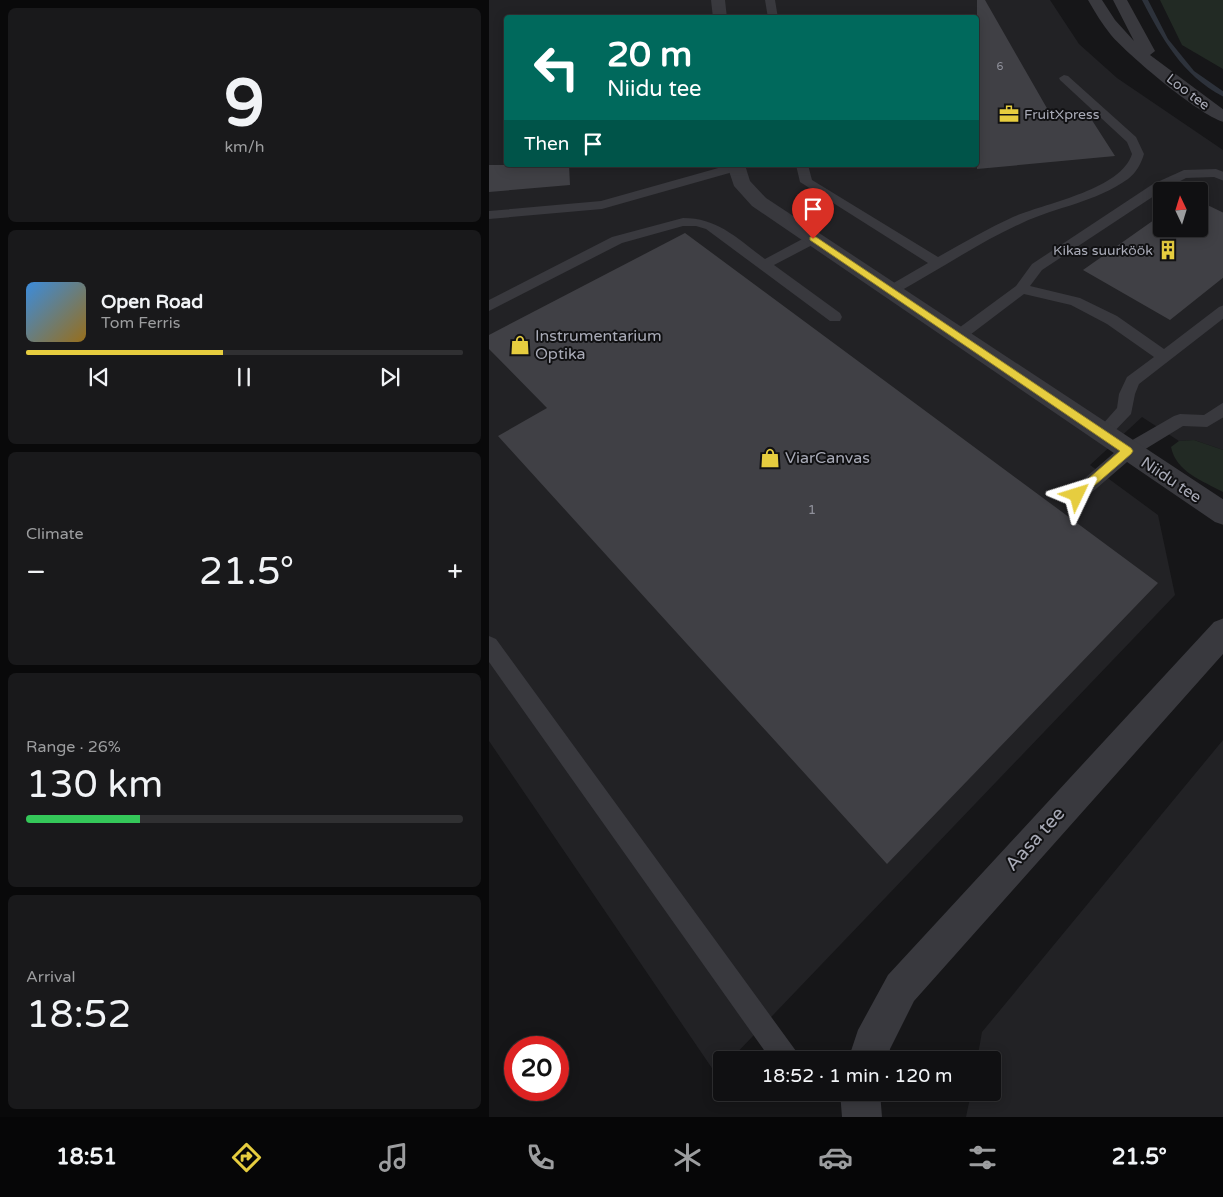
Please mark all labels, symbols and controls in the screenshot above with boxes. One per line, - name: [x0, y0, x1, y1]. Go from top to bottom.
- text: 20 m: [607, 34, 692, 76]
- icon: left: [524, 35, 589, 100]
- house number: 6: [997, 60, 1004, 73]
- text: 9: [224, 65, 265, 144]
- street label: Loo tee: [1163, 70, 1213, 114]
- text: Niidu tee: [607, 76, 702, 102]
- office icon: FruitXpress: [998, 103, 1020, 125]
- place label: FruitXpress: [1024, 106, 1100, 123]
- icon: arrive: [579, 130, 607, 158]
- text: Then: [524, 133, 569, 155]
- text: km/h: [224, 137, 265, 157]
- north arrow: [1153, 182, 1208, 238]
- map controls: [1153, 182, 1208, 237]
- pin: [792, 188, 834, 239]
- icon: arrive: [799, 195, 827, 223]
- building icon: Kikas suurköök: [1157, 239, 1179, 261]
- place label: Kikas suurköök: [1053, 242, 1153, 259]
- text: Open Road: [101, 291, 203, 313]
- text: Tom Ferris: [101, 313, 180, 333]
- place label: Instrumentarium Optika: [535, 326, 662, 364]
- shop icon: Instrumentarium Optika: [509, 334, 531, 356]
- icon: previous: [85, 363, 113, 391]
- icon: pause: [230, 363, 258, 391]
- icon: next: [376, 363, 404, 391]
- shop icon: ViarCanvas: [759, 447, 781, 469]
- place label: ViarCanvas: [785, 448, 870, 468]
- street label: Niidu tee: [1137, 452, 1205, 508]
- position arrow: [1050, 468, 1102, 520]
- house number: 1: [808, 501, 816, 518]
- text: Climate: [26, 524, 84, 544]
- text: 21.5°: [199, 549, 294, 595]
- text: −: [26, 555, 46, 589]
- text: +: [447, 555, 463, 589]
- text: Range · 26%: [26, 737, 121, 757]
- text: 130 km: [26, 762, 163, 808]
- street label: Aasa tee: [1001, 803, 1069, 875]
- text: Arrival: [26, 967, 75, 987]
- text: 18:52: [26, 992, 131, 1038]
- speed limit sign: 20: [504, 1036, 569, 1101]
- text: 18:52 · 1 min · 120 m: [761, 1065, 953, 1087]
- icon: directions: [229, 1140, 264, 1175]
- icon: music: [376, 1140, 411, 1175]
- icon: phone: [523, 1140, 558, 1175]
- icon: climate: [670, 1140, 705, 1175]
- icon: car: [818, 1140, 853, 1175]
- icon: filters: [965, 1140, 1000, 1175]
- text: 18:51: [56, 1144, 117, 1170]
- text: 21.5°: [1112, 1144, 1167, 1170]

